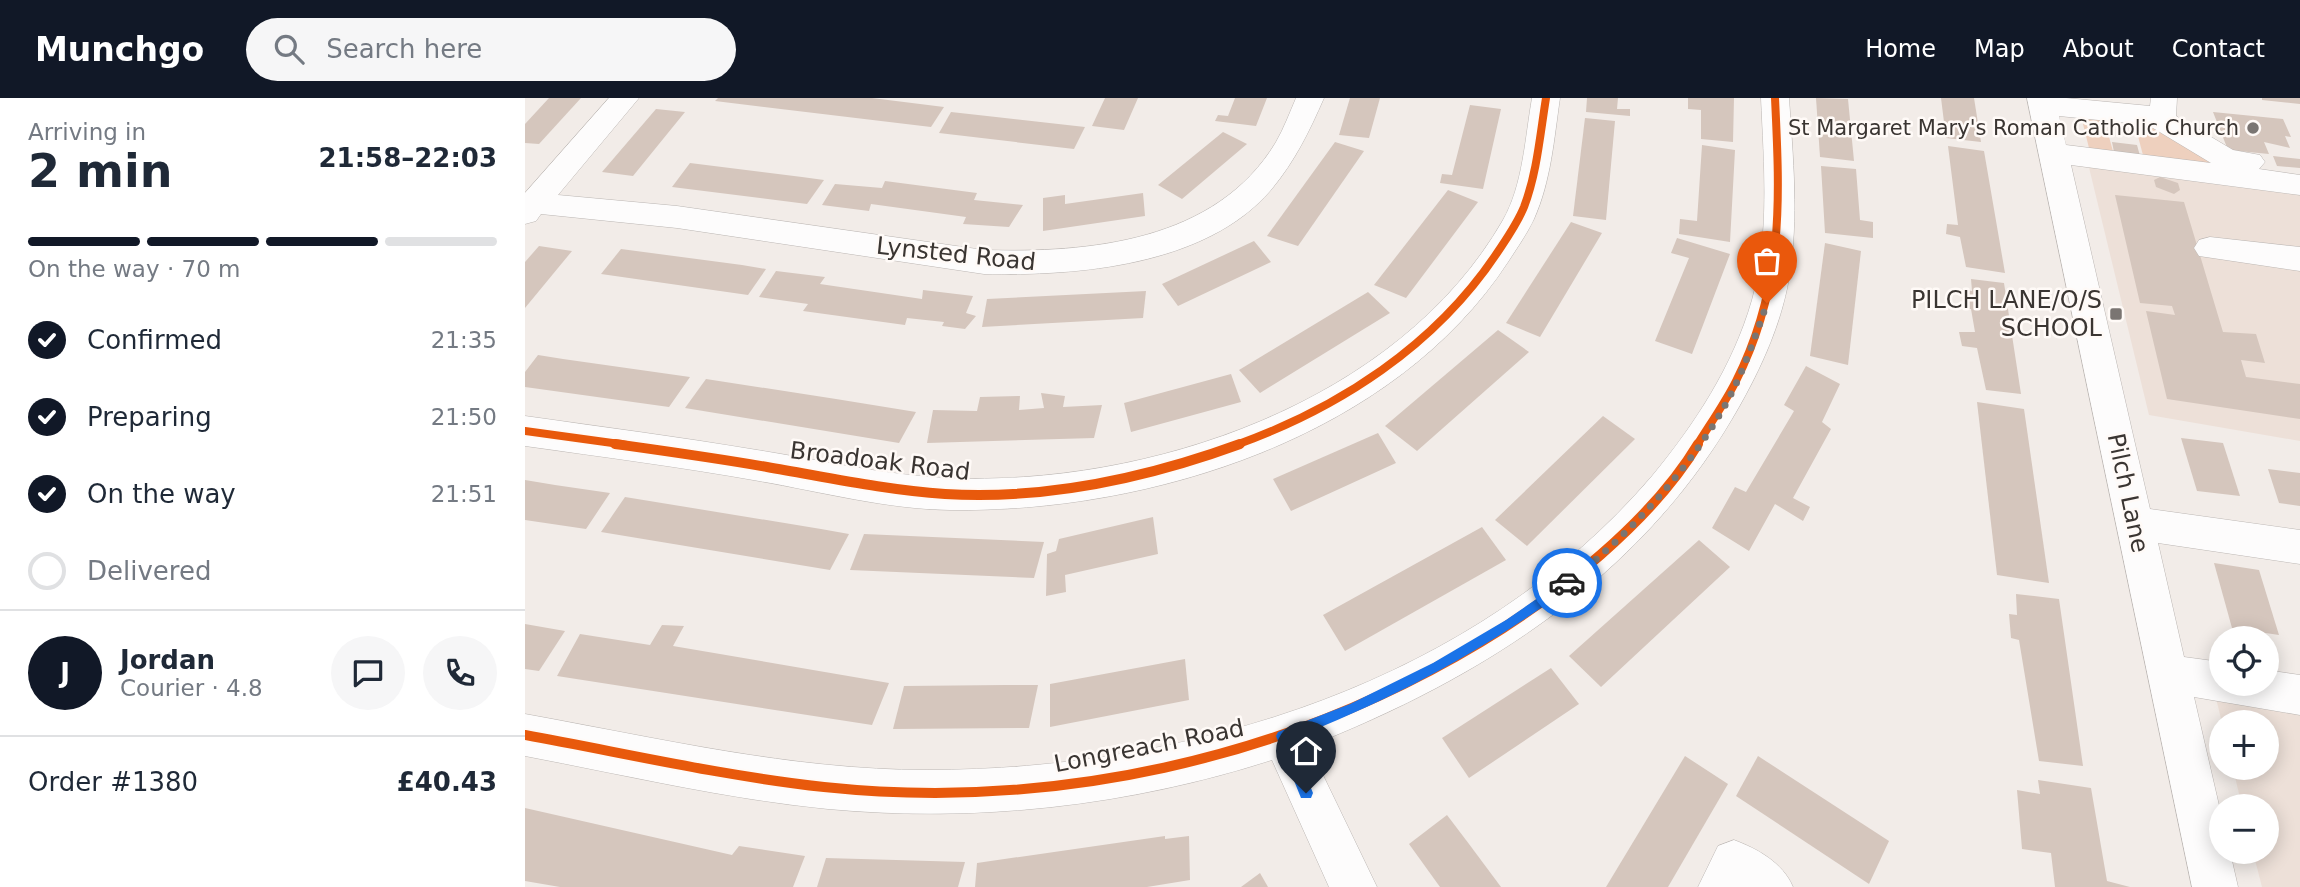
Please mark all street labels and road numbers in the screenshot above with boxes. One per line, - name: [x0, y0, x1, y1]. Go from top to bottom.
- street label: Lynsted Road: [875, 232, 1037, 276]
- street label: Pilch Lane: [2102, 431, 2154, 555]
- street label: Broadoak Road: [788, 436, 972, 486]
- street label: Longreach Road: [1052, 714, 1246, 778]

